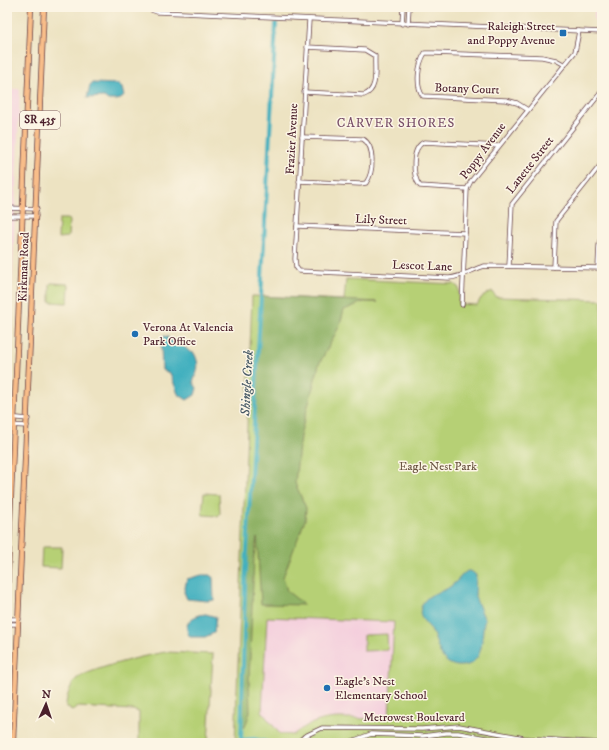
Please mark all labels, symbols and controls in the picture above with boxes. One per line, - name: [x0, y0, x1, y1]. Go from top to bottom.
- place label: Raleigh Street and Poppy Avenue: [468, 19, 555, 48]
- marker: Raleigh Street and Poppy Avenue: [558, 28, 568, 38]
- street label: Botany Court: [434, 80, 500, 98]
- street label: Frazier Avenue: [283, 103, 301, 175]
- road number: SR 435: [20, 111, 60, 129]
- district label: CARVER SHORES: [337, 115, 455, 131]
- street label: Poppy Avenue: [457, 120, 509, 182]
- street label: Lanette Street: [503, 133, 557, 197]
- street label: Lily Street: [355, 212, 407, 228]
- street label: Kirkman Road: [15, 232, 33, 302]
- street label: Lescot Lane: [392, 257, 452, 275]
- place label: Verona At Valencia Park Office: [142, 320, 234, 349]
- marker: Verona At Valencia Park Office: [130, 329, 140, 339]
- water label: Shingle Creek: [237, 349, 257, 417]
- park label: Eagle Nest Park: [399, 459, 477, 474]
- place label: Eagle's Nest Elementary School: [335, 674, 427, 703]
- marker: Eagle's Nest Elementary School: [322, 683, 332, 693]
- north arrow: [26, 684, 66, 724]
- text: N: [42, 688, 51, 702]
- street label: Metrowest Boulevard: [363, 710, 465, 725]

